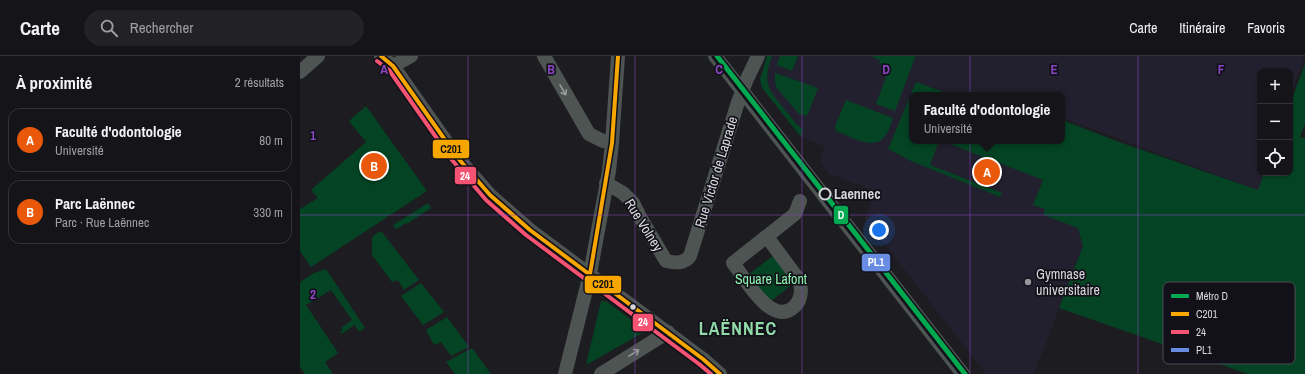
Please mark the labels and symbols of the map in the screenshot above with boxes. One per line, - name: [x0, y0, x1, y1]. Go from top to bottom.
- text: A: [380, 61, 388, 78]
- text: B: [547, 61, 555, 78]
- text: C: [715, 61, 723, 78]
- text: D: [882, 61, 890, 78]
- text: E: [1050, 61, 1058, 78]
- text: F: [1218, 61, 1225, 78]
- one-way arrow: [560, 84, 568, 96]
- street label: Rue Victor de Laprade: [691, 114, 741, 230]
- text: 1: [310, 127, 316, 144]
- line badge: C201: [432, 139, 470, 159]
- text: C201: [440, 142, 462, 156]
- pin: B: [361, 151, 387, 181]
- pin: A: [974, 157, 1000, 187]
- line badge: 24: [454, 166, 477, 185]
- text: 24: [460, 169, 470, 183]
- place label: Laennec: [834, 185, 881, 203]
- marker: Laennec: [818, 187, 832, 201]
- street label: Rue Volney: [621, 195, 667, 255]
- line badge: D: [833, 205, 849, 225]
- text: D: [838, 208, 845, 222]
- your location: [869, 220, 889, 240]
- line badge: PL1: [861, 253, 891, 272]
- text: PL1: [868, 255, 884, 269]
- place label: Gymnase universitaire: [1036, 265, 1100, 299]
- park label: Square Lafont: [735, 270, 807, 288]
- line badge: C201: [584, 275, 622, 294]
- text: C201: [592, 277, 614, 291]
- marker: Gymnase universitaire: [1023, 277, 1033, 287]
- legend: [1163, 282, 1295, 364]
- text: 2: [310, 286, 316, 303]
- text: Métro D: [1196, 289, 1228, 303]
- unlabelled marker: [628, 302, 638, 312]
- text: C201: [1196, 307, 1218, 321]
- line badge: 24: [632, 313, 654, 332]
- text: 24: [638, 315, 648, 329]
- district label: LAËNNEC: [699, 316, 777, 341]
- text: 24: [1196, 325, 1206, 339]
- text: PL1: [1196, 343, 1212, 357]
- one-way arrow: [628, 349, 640, 357]

